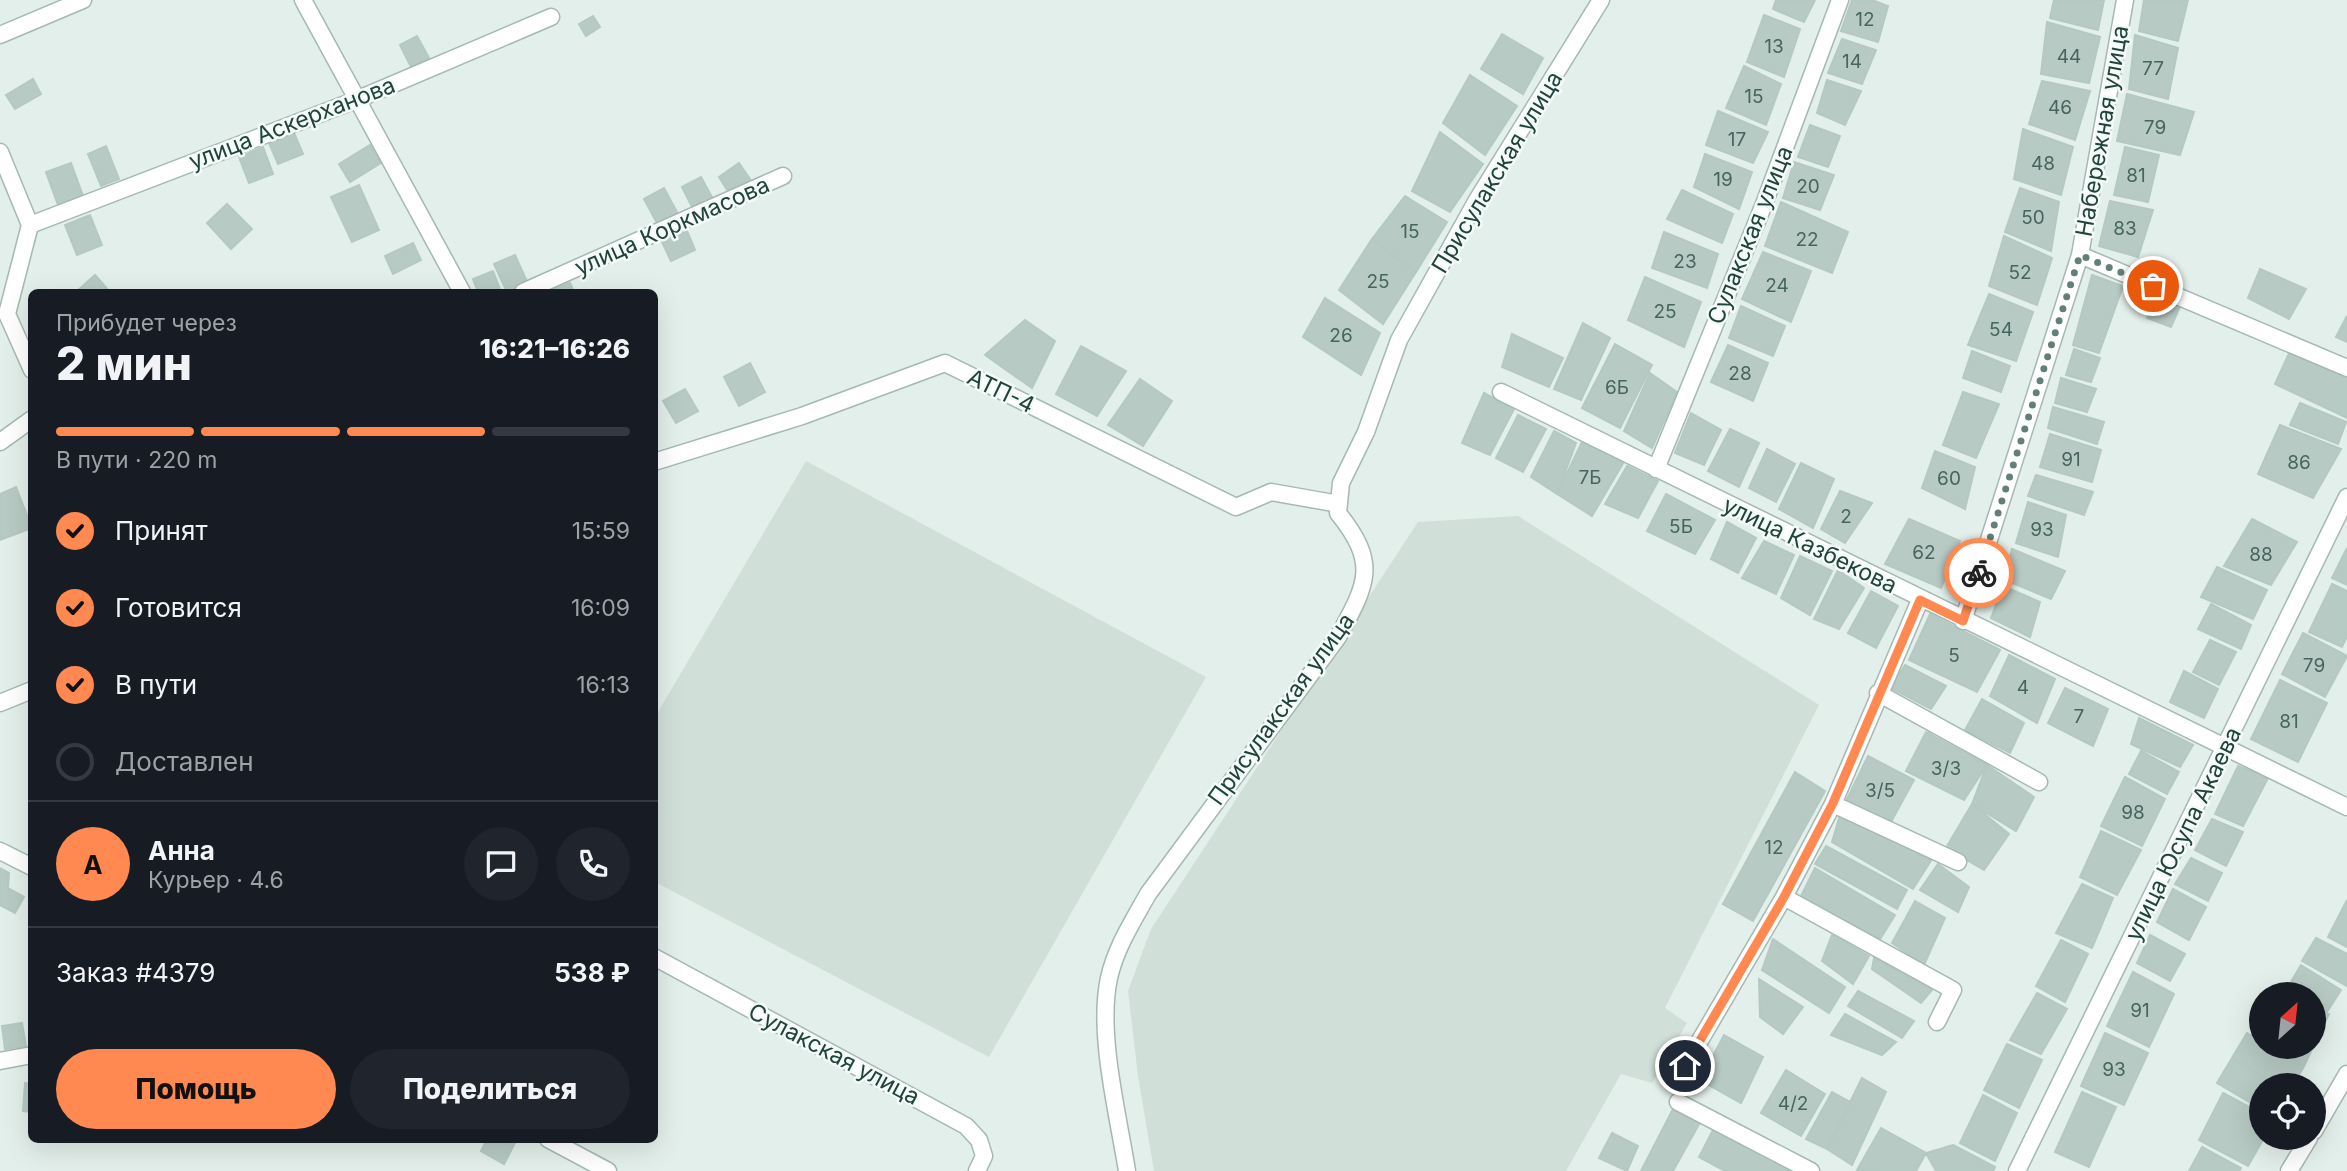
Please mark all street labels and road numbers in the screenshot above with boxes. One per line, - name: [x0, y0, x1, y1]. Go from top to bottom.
- street label: Набережная улица: [2070, 23, 2134, 239]
- street label: Присулакская улица: [1426, 66, 1568, 278]
- street label: улица Аскерханова: [185, 71, 399, 175]
- street label: Сулакская улица: [1701, 142, 1799, 328]
- street label: улица Коркмасова: [570, 170, 774, 282]
- street label: АТП-4: [963, 363, 1039, 419]
- street label: улица Казбекова: [1718, 491, 1902, 599]
- street label: Присулакская улица: [1202, 608, 1360, 810]
- street label: улица Юсупа Акаева: [2119, 723, 2247, 945]
- street label: Сулакская улица: [744, 997, 924, 1111]

